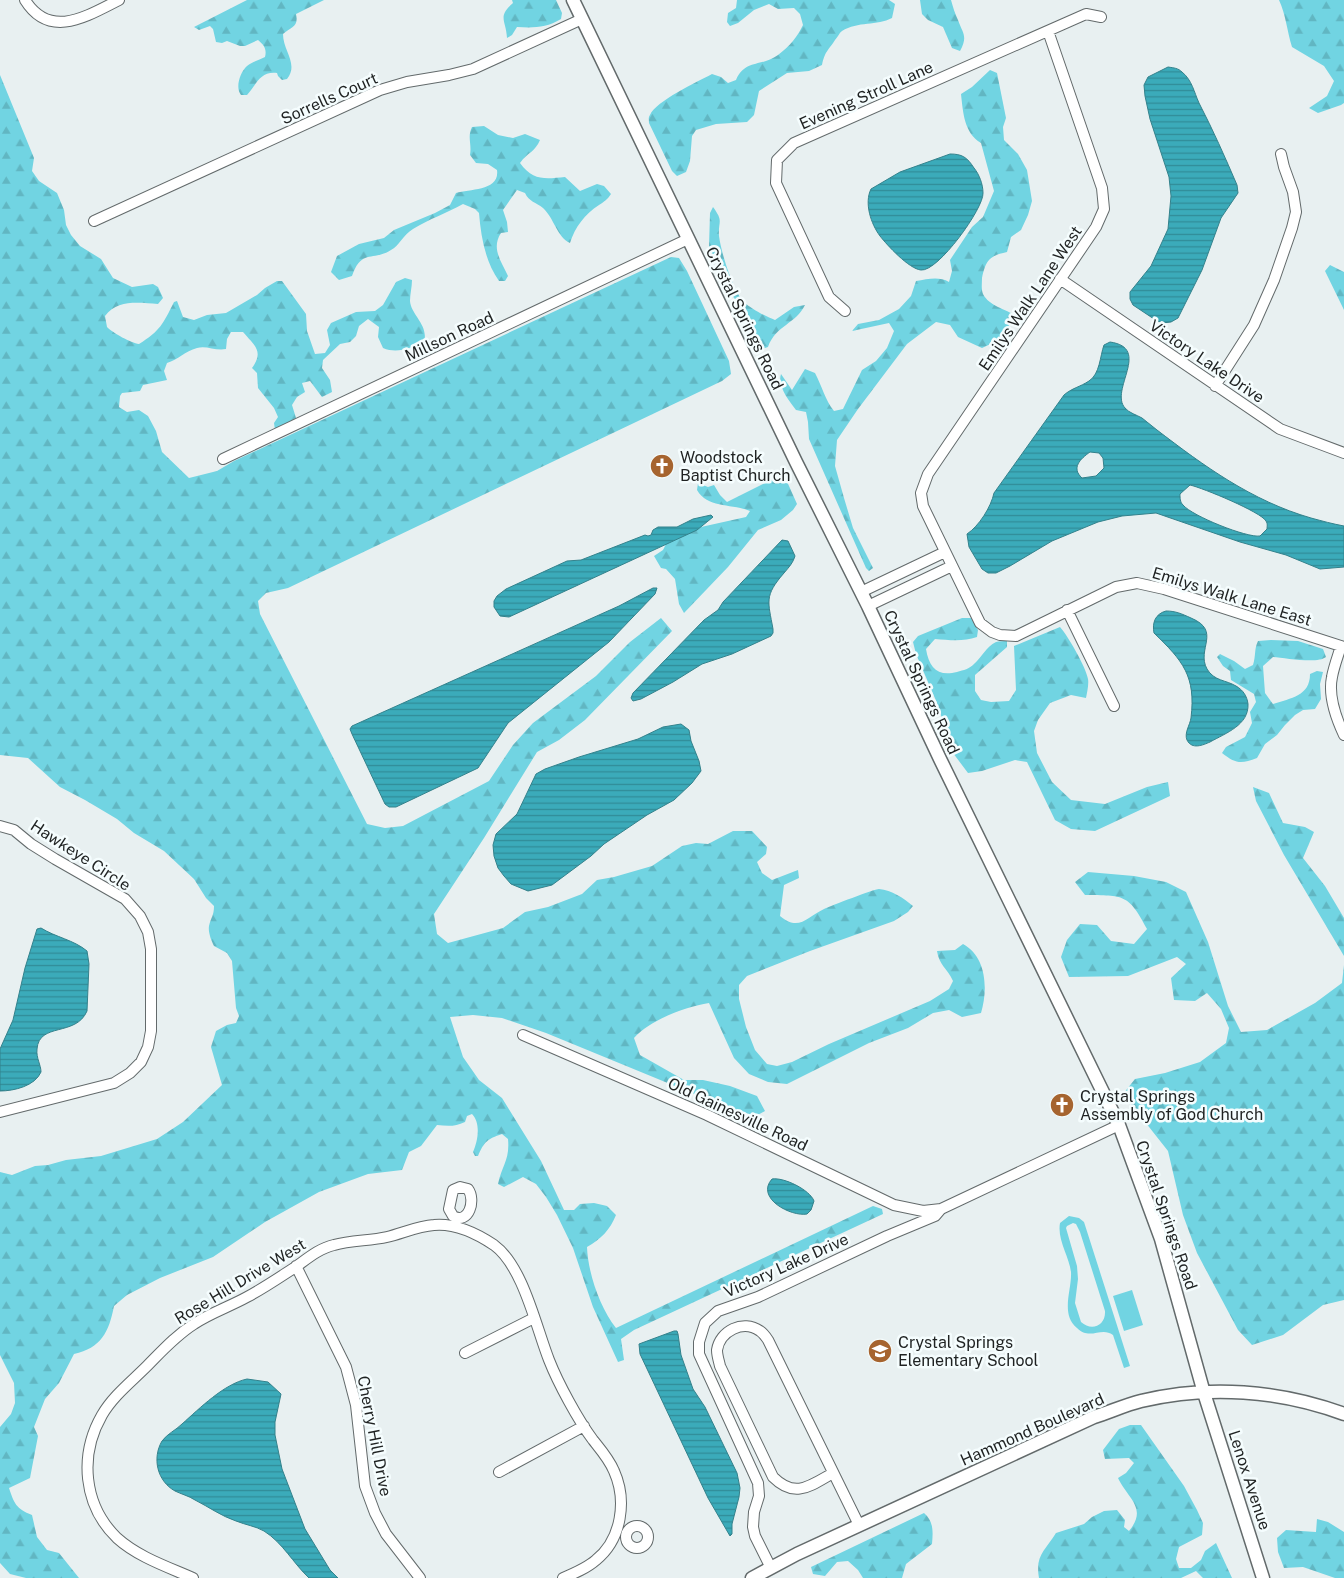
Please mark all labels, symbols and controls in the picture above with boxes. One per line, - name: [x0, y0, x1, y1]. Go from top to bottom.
- street label: Evening Stroll Lane: [796, 57, 936, 133]
- street label: Sorrells Court: [278, 69, 381, 128]
- street label: Emilys Walk Lane West: [975, 222, 1086, 374]
- street label: Crystal Springs Road: [702, 244, 787, 393]
- street label: Millson Road: [402, 308, 497, 365]
- street label: Victory Lake Drive: [1146, 316, 1268, 407]
- place label: Woodstock Baptist Church: [680, 448, 791, 485]
- church icon: Woodstock Baptist Church: [649, 453, 675, 479]
- street label: Emilys Walk Lane East: [1150, 563, 1314, 630]
- street label: Crystal Springs Road: [880, 607, 963, 757]
- street label: Hawkeye Circle: [27, 816, 134, 895]
- street label: Old Gainesville Road: [665, 1074, 811, 1155]
- place label: Crystal Springs Assembly of God Church: [1080, 1087, 1263, 1124]
- church icon: Crystal Springs Assembly of God Church: [1049, 1092, 1075, 1118]
- street label: Crystal Springs Road: [1132, 1138, 1201, 1292]
- street label: Victory Lake Drive: [721, 1229, 852, 1301]
- street label: Rose Hill Drive West: [171, 1235, 309, 1328]
- place label: Crystal Springs Elementary School: [898, 1333, 1039, 1370]
- school or university icon: Crystal Springs Elementary School: [867, 1338, 893, 1364]
- street label: Cherry Hill Drive: [354, 1374, 396, 1498]
- street label: Hammond Boulevard: [957, 1389, 1107, 1470]
- street label: Lenox Avenue: [1224, 1428, 1275, 1532]

